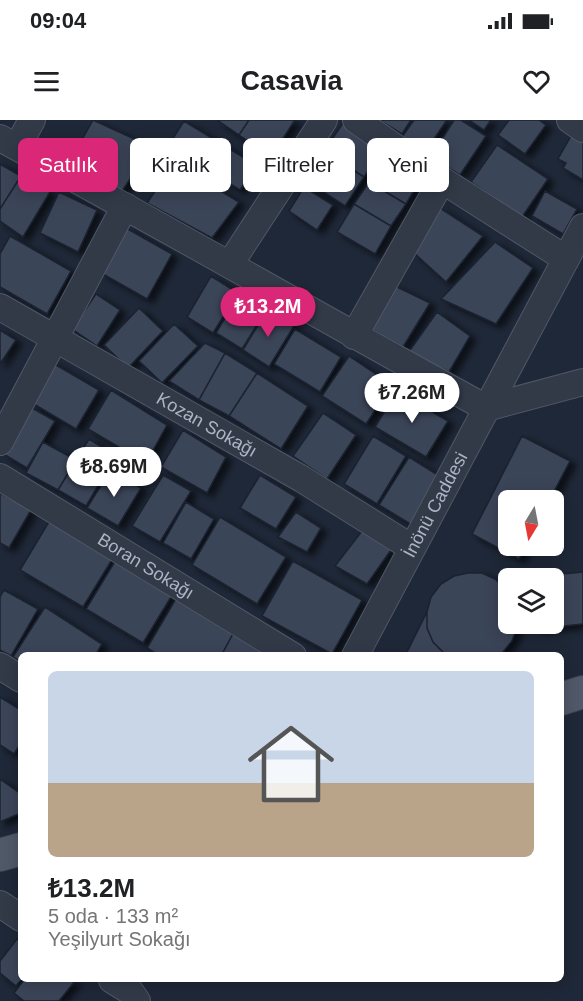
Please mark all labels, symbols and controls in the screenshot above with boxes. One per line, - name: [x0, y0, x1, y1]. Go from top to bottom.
- text: 09:04: [30, 8, 86, 33]
- icon: menu: [30, 65, 63, 98]
- icon: heart: [520, 65, 553, 98]
- text: Casavia: [240, 66, 343, 96]
- chip: Satılık: [18, 138, 118, 192]
- chip: Kiralık: [130, 138, 231, 192]
- chip: Filtreler: [243, 138, 355, 192]
- chip: Yeni: [367, 138, 449, 192]
- pin: ₺13.2M: [219, 287, 317, 338]
- text: ₺13.2M: [234, 295, 302, 317]
- pin: ₺7.26M: [363, 373, 461, 424]
- text: ₺7.26M: [378, 381, 446, 403]
- street label: Kozan Sokağı: [153, 388, 260, 461]
- pin: ₺8.69M: [65, 447, 163, 498]
- street label: İnönü Caddesi: [399, 449, 471, 561]
- text: ₺8.69M: [80, 455, 148, 477]
- north arrow: [498, 490, 564, 556]
- map controls: [498, 490, 564, 634]
- street label: Boran Sokağı: [94, 529, 198, 603]
- button: layers: [498, 568, 564, 634]
- icon: home: [237, 710, 345, 818]
- text: ₺13.2M: [48, 873, 135, 903]
- text: 5 oda · 133 m²: [48, 905, 178, 927]
- text: Yeşilyurt Sokağı: [48, 928, 191, 950]

